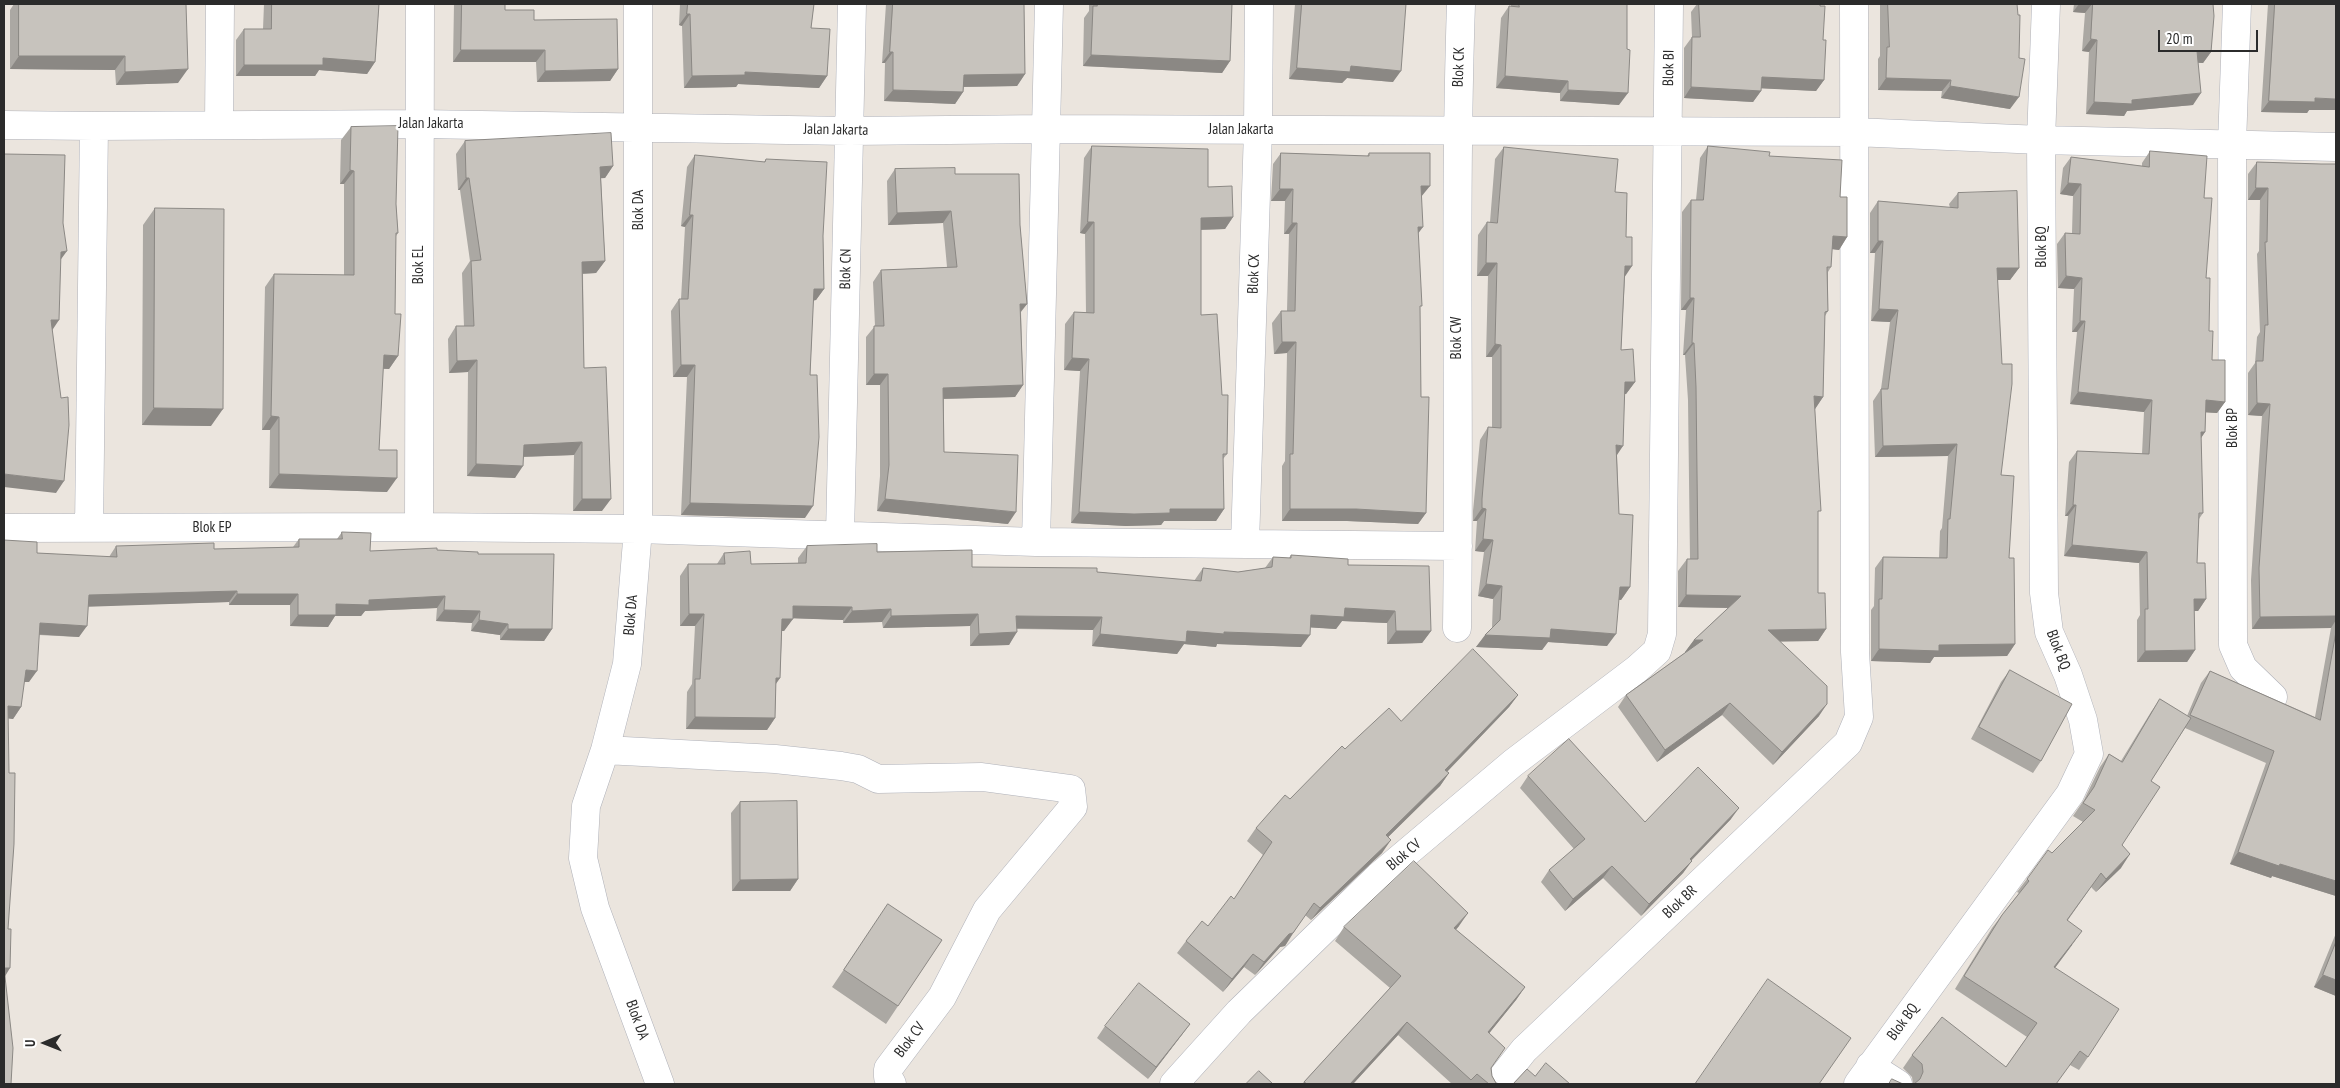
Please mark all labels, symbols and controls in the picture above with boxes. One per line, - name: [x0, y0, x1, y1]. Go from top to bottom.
- scale bar: [2160, 20, 2260, 52]
- text: 20 m: [2166, 29, 2192, 48]
- street label: Blok CK: [1449, 47, 1469, 87]
- street label: Blok BI: [1660, 50, 1678, 86]
- street label: Jalan Jakarta: [399, 115, 463, 133]
- street label: Jalan Jakarta: [803, 120, 869, 140]
- street label: Jalan Jakarta: [1209, 121, 1273, 139]
- street label: Blok DA: [630, 190, 648, 230]
- street label: Blok BQ: [2033, 226, 2051, 268]
- street label: Blok EL: [410, 246, 428, 284]
- street label: Blok CN: [837, 248, 855, 290]
- street label: Blok CX: [1244, 254, 1264, 294]
- street label: Blok CW: [1448, 317, 1466, 359]
- street label: Blok BP: [2224, 408, 2242, 448]
- street label: Blok EP: [192, 519, 232, 537]
- street label: Blok DA: [620, 594, 642, 636]
- street label: Blok BQ: [2042, 627, 2074, 673]
- street label: Blok CV: [1383, 835, 1425, 875]
- street label: Blok BR: [1659, 882, 1701, 922]
- street label: Blok DA: [622, 998, 652, 1042]
- street label: Blok BQ: [1884, 1000, 1922, 1044]
- north arrow: [20, 1018, 70, 1068]
- street label: Blok CV: [891, 1019, 929, 1061]
- text: U: [21, 1039, 39, 1047]

